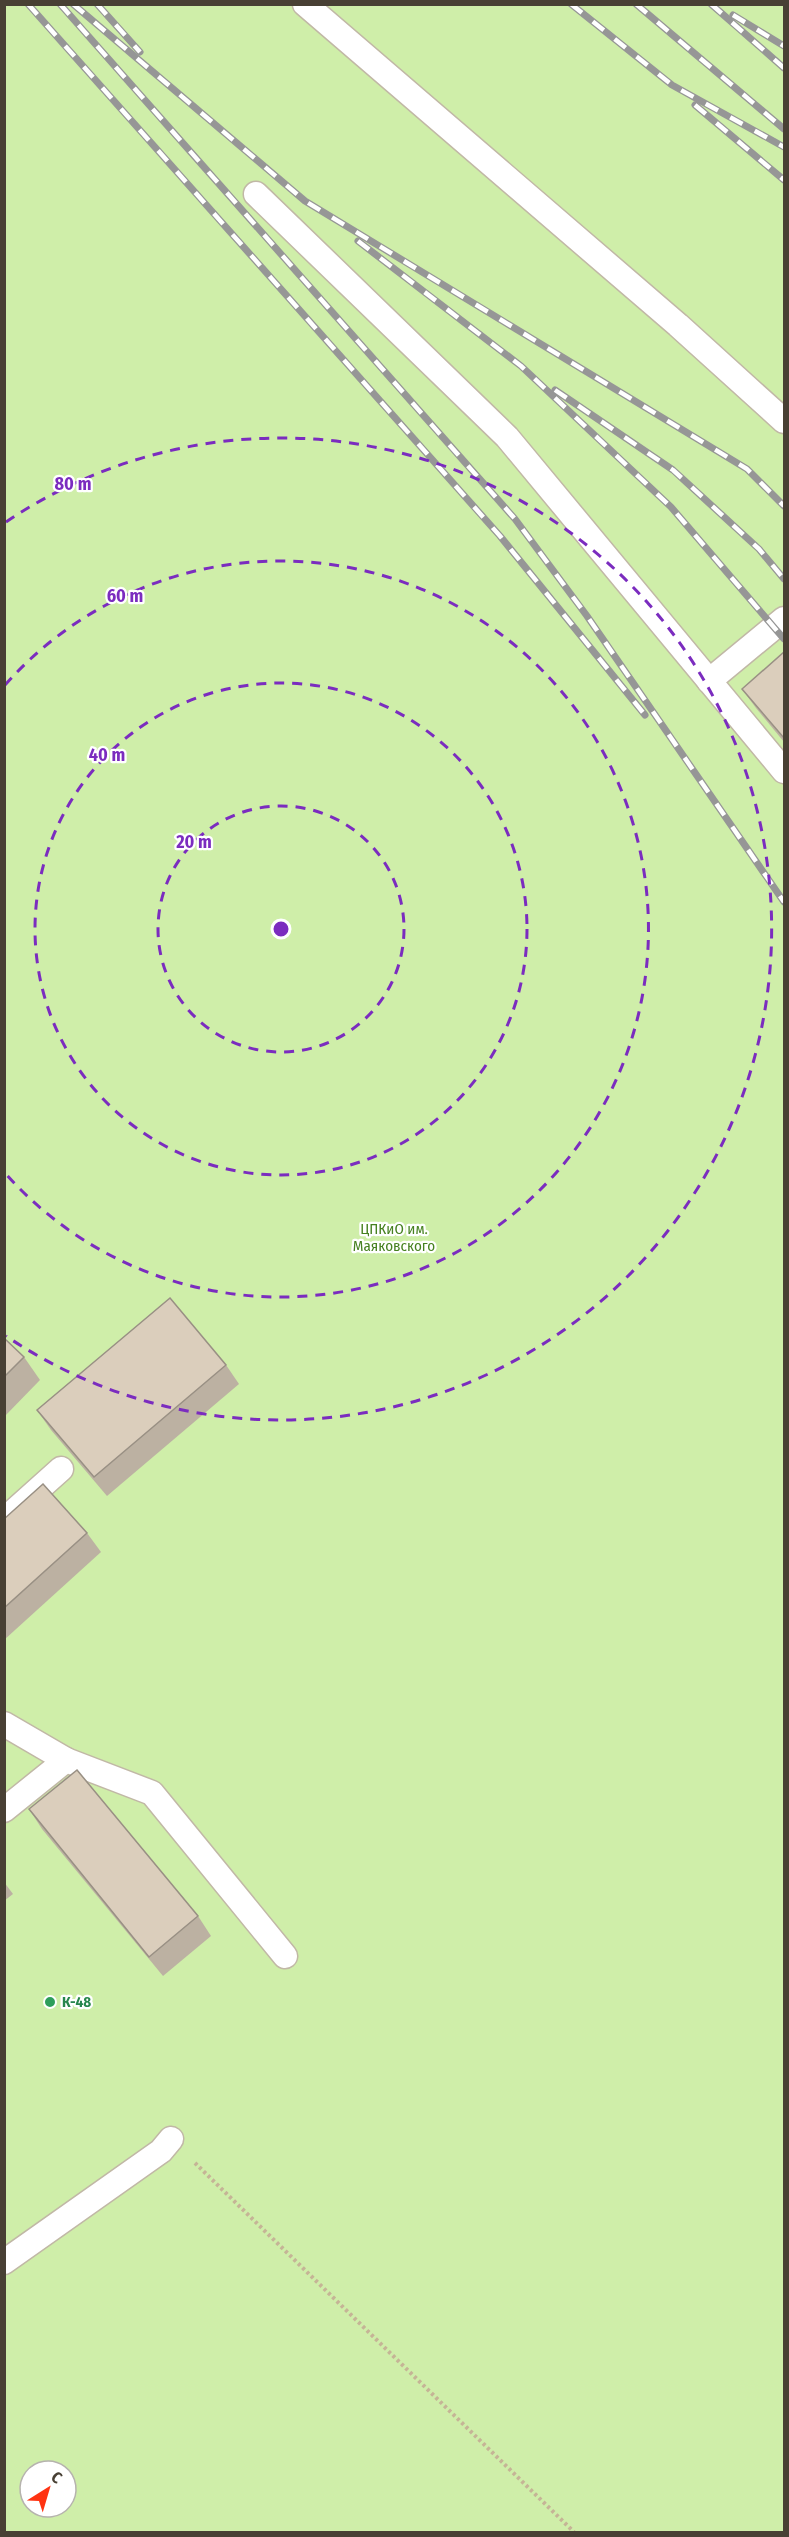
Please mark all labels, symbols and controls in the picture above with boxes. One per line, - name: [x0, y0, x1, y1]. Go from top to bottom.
- text: 80 m: [55, 473, 91, 495]
- text: 60 m: [107, 585, 143, 607]
- text: 40 m: [89, 744, 125, 766]
- text: 20 m: [175, 831, 212, 853]
- centre of rings: [271, 919, 291, 939]
- park label: ЦПКиО им. Маяковского: [353, 1220, 435, 1255]
- place label: К-48: [62, 1993, 91, 2011]
- marker: К-48: [43, 1995, 57, 2009]
- north arrow: [18, 2459, 78, 2519]
- text: С: [48, 2467, 66, 2488]

